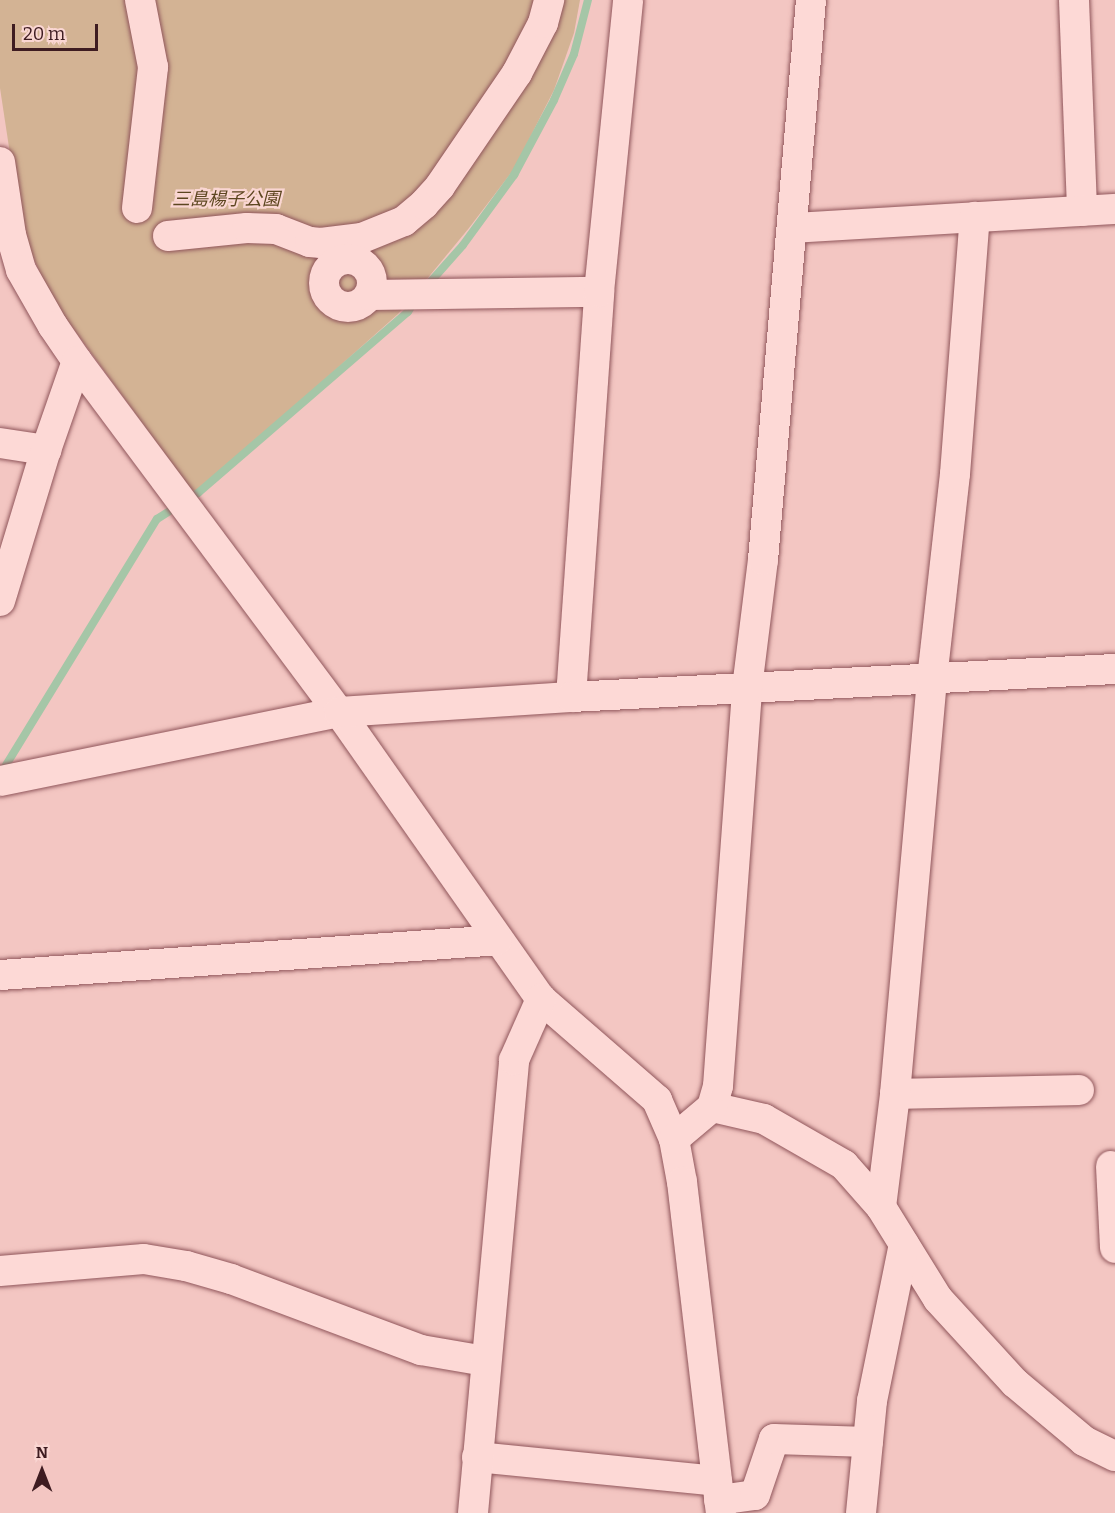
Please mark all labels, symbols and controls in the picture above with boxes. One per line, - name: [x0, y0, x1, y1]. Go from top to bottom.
- scale bar: [15, 12, 100, 50]
- text: 20 m: [23, 23, 65, 45]
- park label: 三島楊子公園: [172, 188, 280, 210]
- north arrow: [12, 1441, 72, 1501]
- text: N: [36, 1443, 48, 1462]

